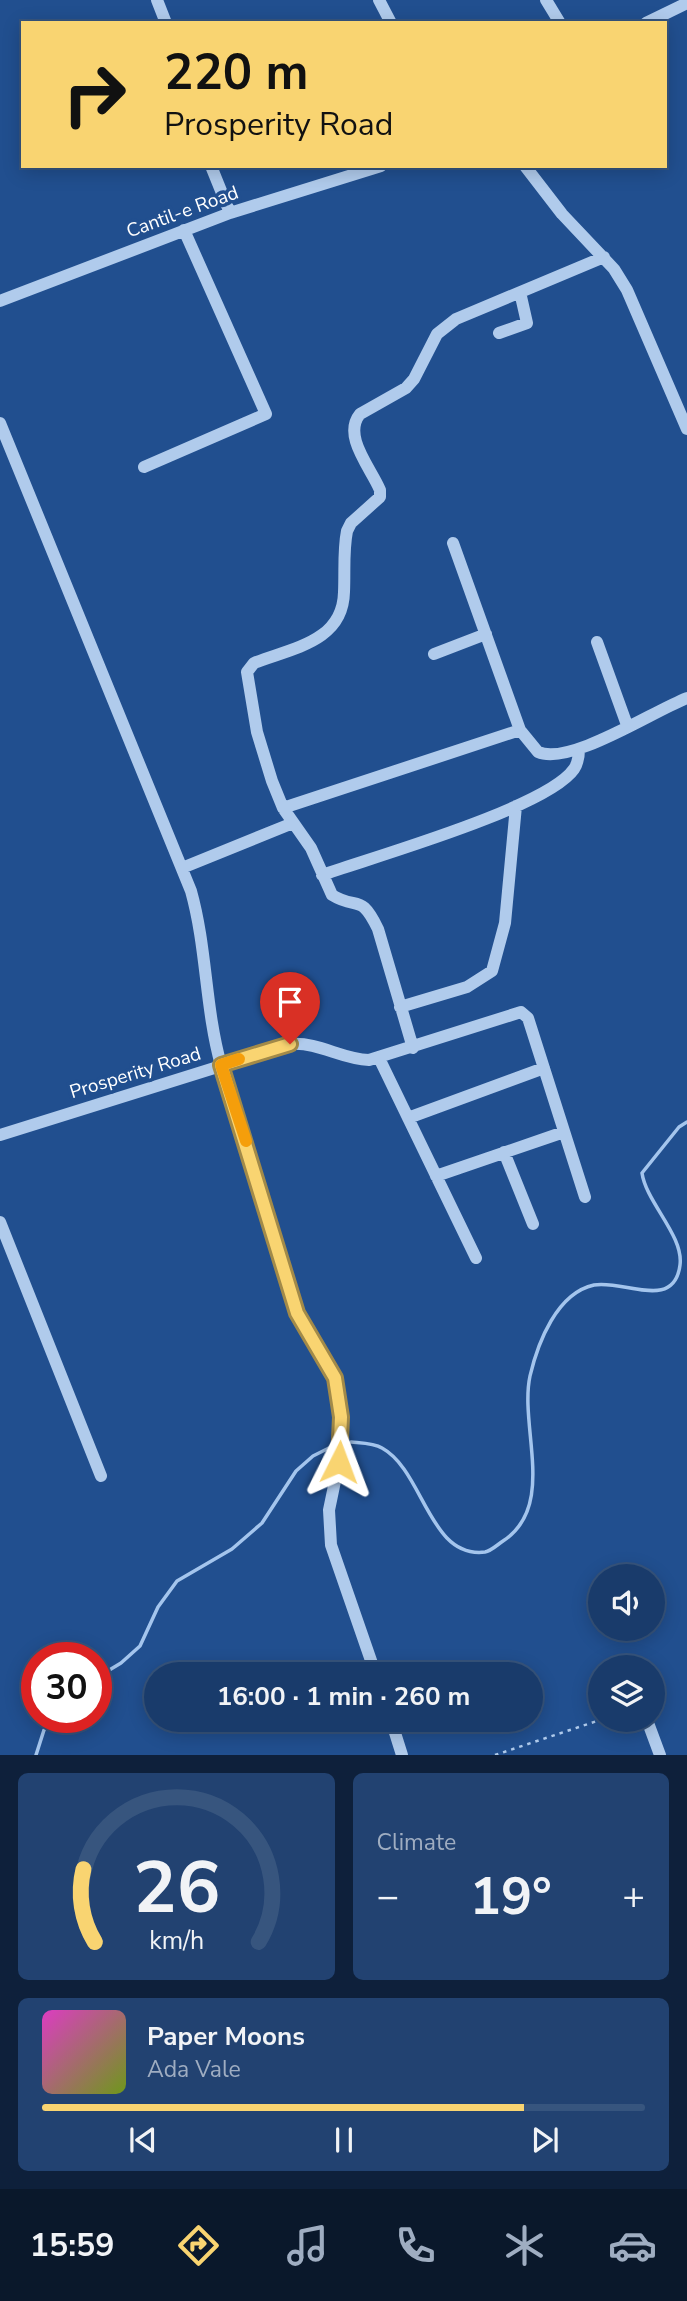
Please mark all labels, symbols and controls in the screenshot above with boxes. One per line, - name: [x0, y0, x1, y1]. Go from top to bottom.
- text: 220 m: [164, 39, 308, 106]
- icon: right: [49, 49, 140, 140]
- text: Prosperity Road: [164, 103, 393, 146]
- street label: Cantil-e Road: [123, 180, 242, 244]
- pin: [260, 972, 320, 1044]
- icon: arrive: [271, 983, 309, 1021]
- street label: Prosperity Road: [66, 1041, 204, 1105]
- position arrow: [302, 1425, 376, 1499]
- map controls: [588, 1564, 665, 1732]
- button: sound: [588, 1564, 665, 1641]
- speed limit sign: 30: [21, 1642, 112, 1733]
- button: layers: [588, 1655, 665, 1732]
- text: 16:00 · 1 min · 260 m: [217, 1679, 470, 1714]
- text: Climate: [377, 1827, 456, 1858]
- text: 26: [133, 1839, 220, 1939]
- text: 19°: [470, 1861, 552, 1932]
- text: −: [377, 1871, 399, 1922]
- text: +: [622, 1871, 645, 1922]
- text: km/h: [149, 1924, 204, 1958]
- text: Paper Moons: [147, 2019, 305, 2054]
- text: Ada Vale: [147, 2054, 241, 2085]
- icon: previous: [124, 2121, 162, 2159]
- icon: pause: [325, 2121, 363, 2159]
- icon: next: [526, 2121, 564, 2159]
- icon: directions: [174, 2221, 223, 2270]
- icon: music: [283, 2221, 332, 2270]
- icon: phone: [391, 2221, 440, 2270]
- icon: climate: [500, 2221, 549, 2270]
- icon: car: [608, 2221, 657, 2270]
- text: 15:59: [30, 2224, 115, 2267]

